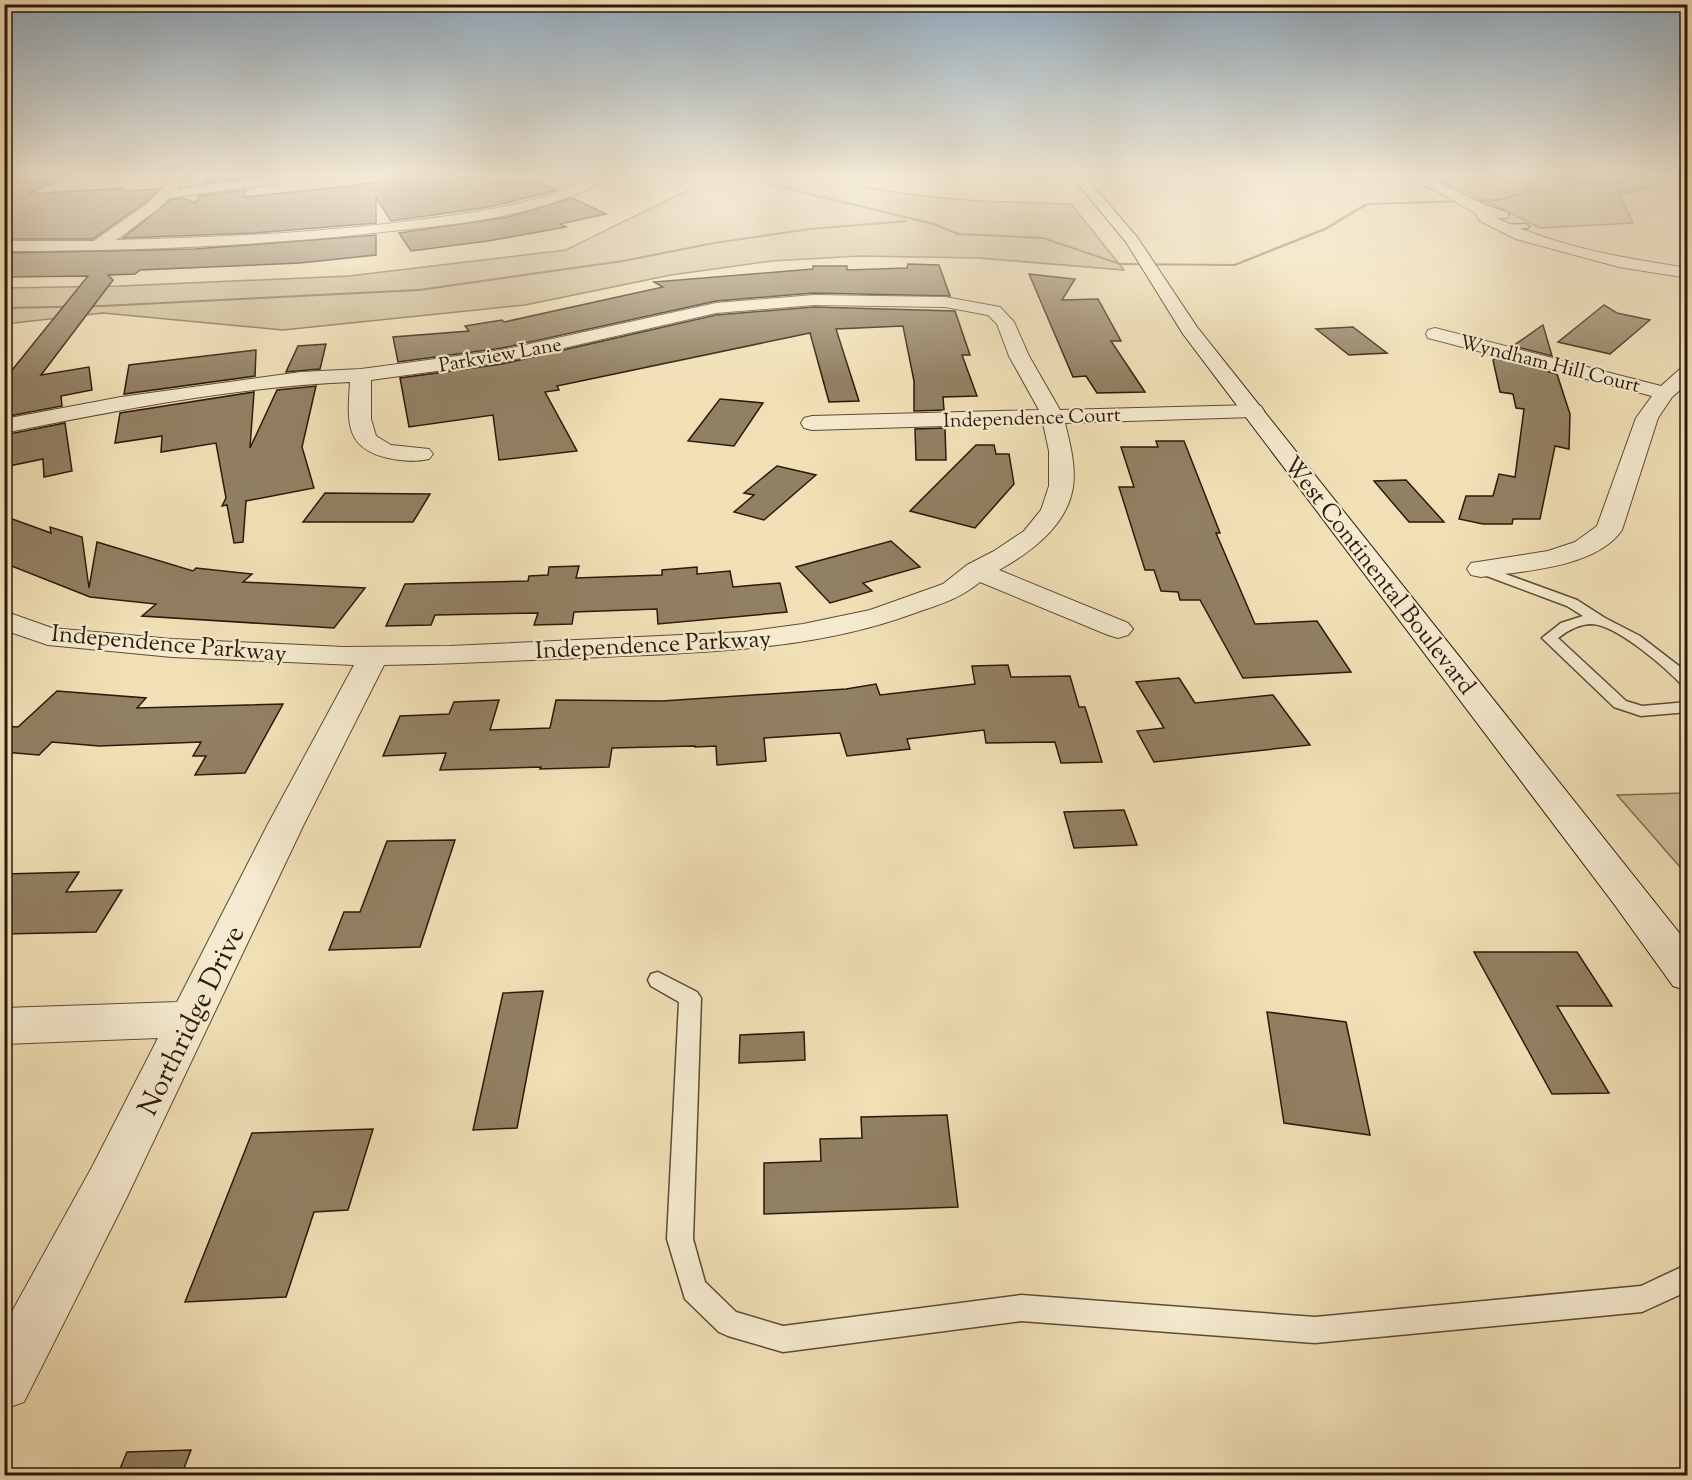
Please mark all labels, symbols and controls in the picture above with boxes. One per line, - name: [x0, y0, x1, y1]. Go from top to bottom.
- street label: Wyndham Hill Court: [1456, 329, 1643, 402]
- street label: Parkview Lane: [437, 331, 564, 382]
- street label: Independence Court: [943, 402, 1121, 437]
- street label: West Continental Boulevard: [1274, 450, 1483, 703]
- street label: Independence Parkway: [50, 618, 288, 672]
- street label: Independence Parkway: [534, 623, 772, 669]
- street label: Northridge Drive: [129, 919, 256, 1123]

